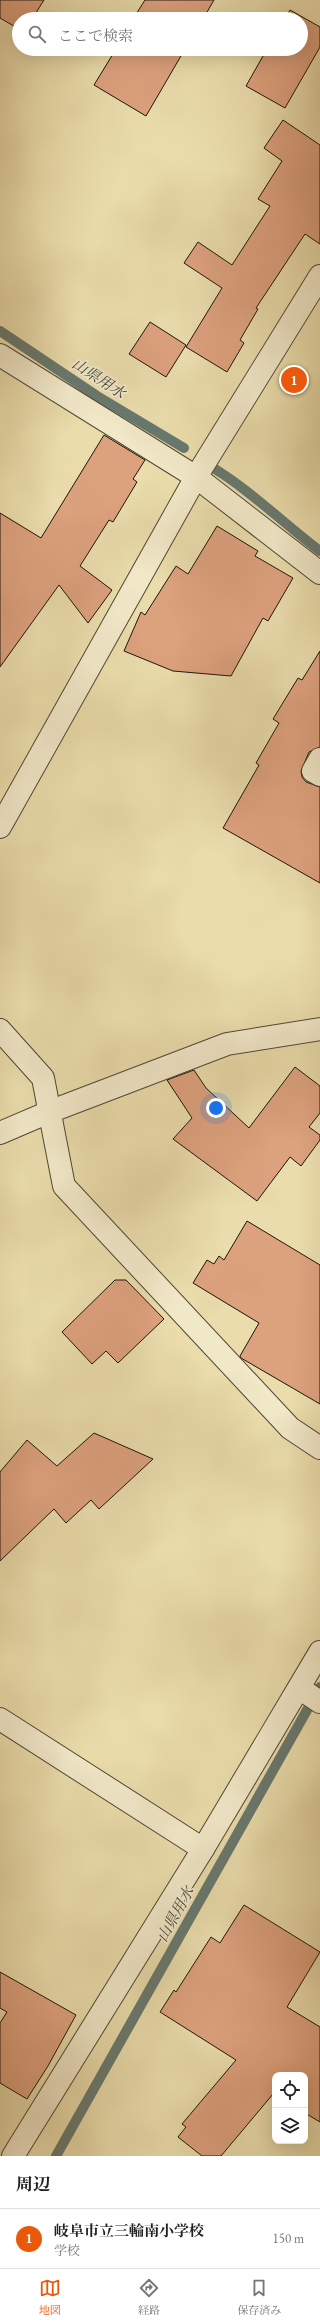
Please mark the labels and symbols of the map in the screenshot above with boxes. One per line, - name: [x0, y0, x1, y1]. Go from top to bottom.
- water label: 山県用水: [69, 354, 131, 403]
- pin: 1: [281, 365, 307, 395]
- your location: [206, 1098, 226, 1118]
- water label: 山県用水: [152, 1881, 199, 1945]

